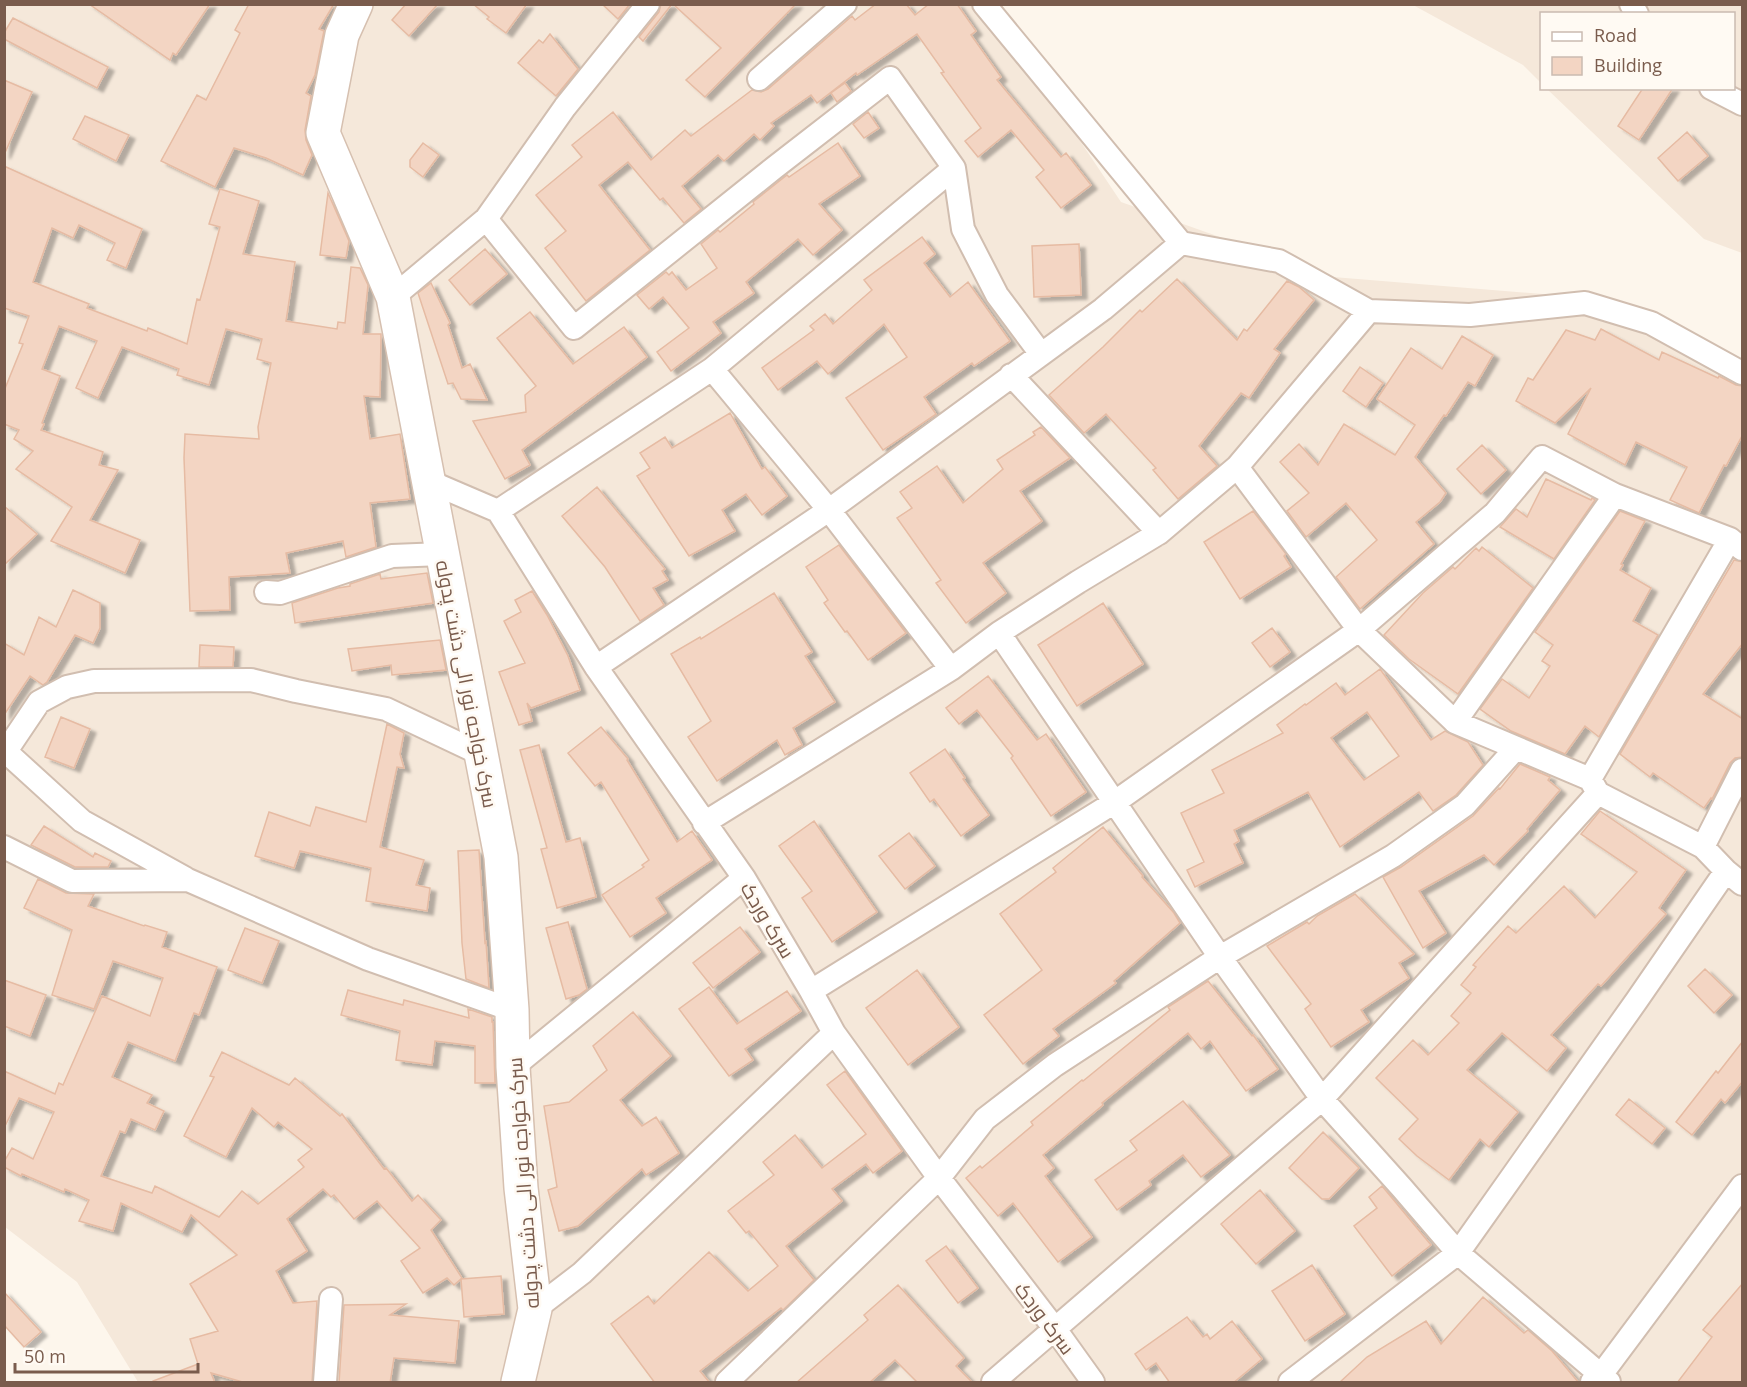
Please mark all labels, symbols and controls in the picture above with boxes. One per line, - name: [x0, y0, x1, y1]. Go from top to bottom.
- legend: [1540, 12, 1735, 90]
- text: Road: [1594, 23, 1637, 47]
- text: Building: [1594, 53, 1662, 77]
- street label: سرک خواجه نور الی دشت پدوله: [430, 558, 504, 810]
- street label: سرک وردک: [735, 877, 801, 963]
- street label: سرک خواجه نور الی دشت پدوله: [501, 1056, 545, 1310]
- street label: سرک وردک: [1009, 1276, 1081, 1360]
- scale bar: [15, 1336, 198, 1374]
- text: 50 m: [24, 1344, 66, 1368]

